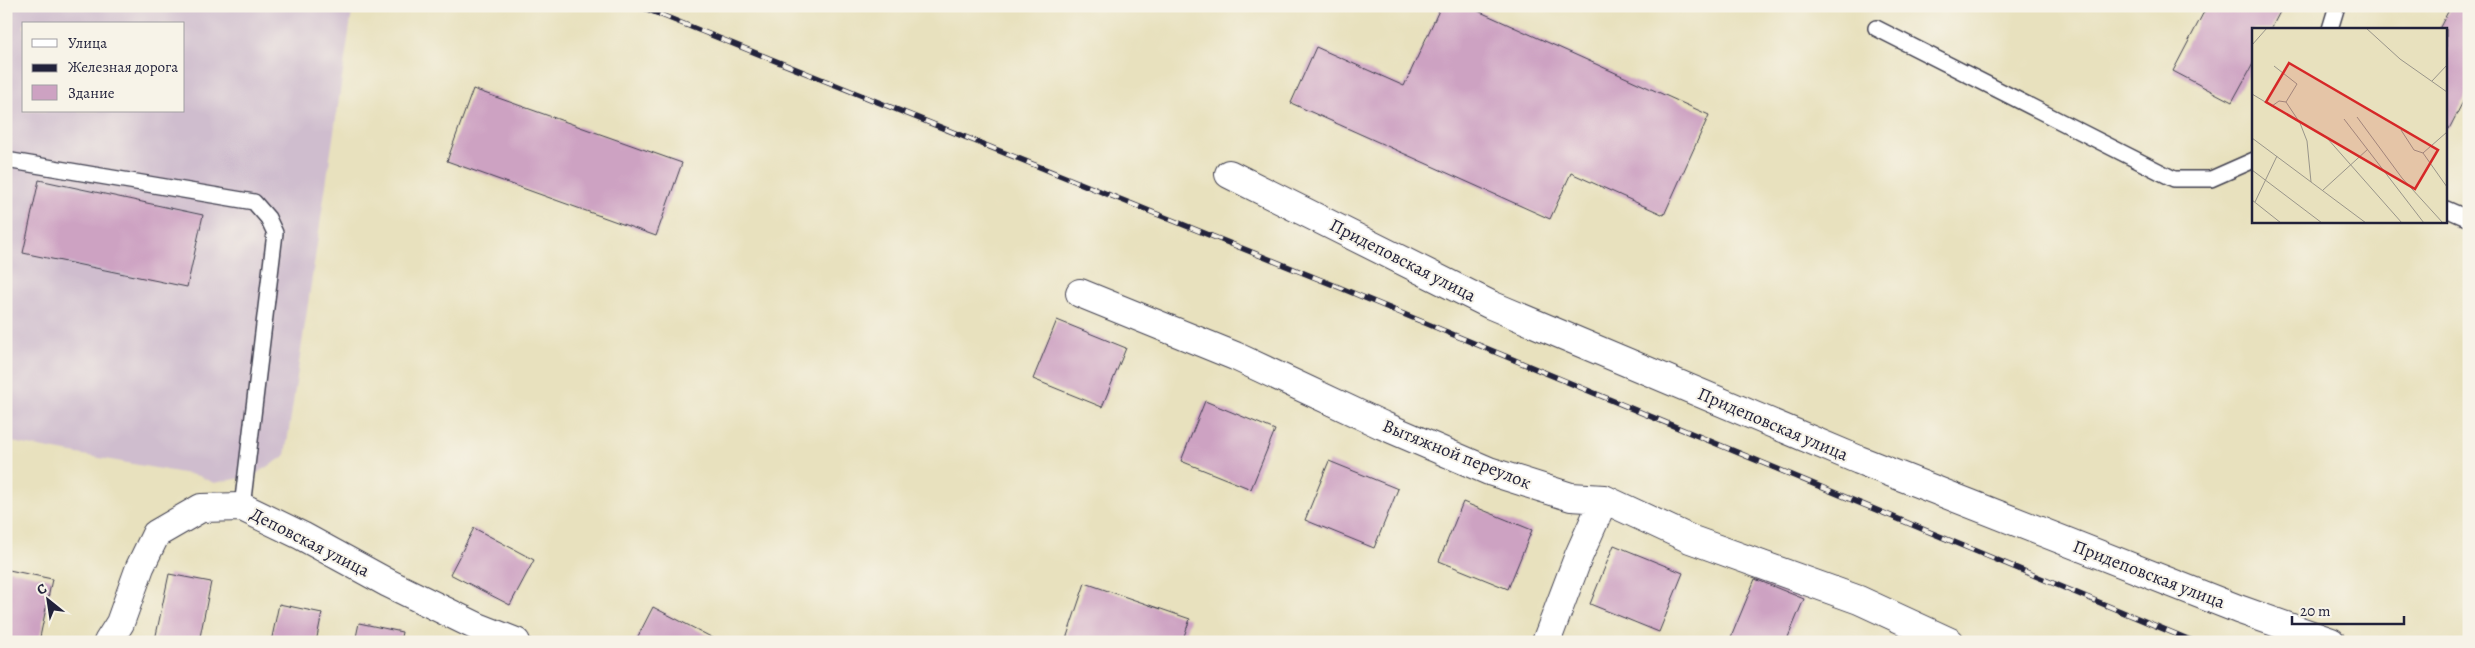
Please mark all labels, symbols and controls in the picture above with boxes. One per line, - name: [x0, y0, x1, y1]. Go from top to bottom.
- legend: [22, 22, 185, 112]
- inset map: [2252, 28, 2448, 222]
- text: Улица: [68, 33, 107, 53]
- text: Железная дорога: [68, 57, 178, 77]
- text: Здание: [68, 83, 115, 103]
- street label: Придеповская улица: [1326, 213, 1481, 308]
- street label: Придеповская улица: [1694, 381, 1852, 467]
- street label: Вытяжной переулок: [1379, 413, 1535, 495]
- street label: Деповская улица: [246, 502, 374, 583]
- street label: Придеповская улица: [2070, 534, 2229, 614]
- north arrow: [22, 576, 72, 626]
- text: С: [33, 579, 51, 600]
- scale bar: [2292, 593, 2405, 625]
- text: 20 m: [2300, 601, 2331, 621]

